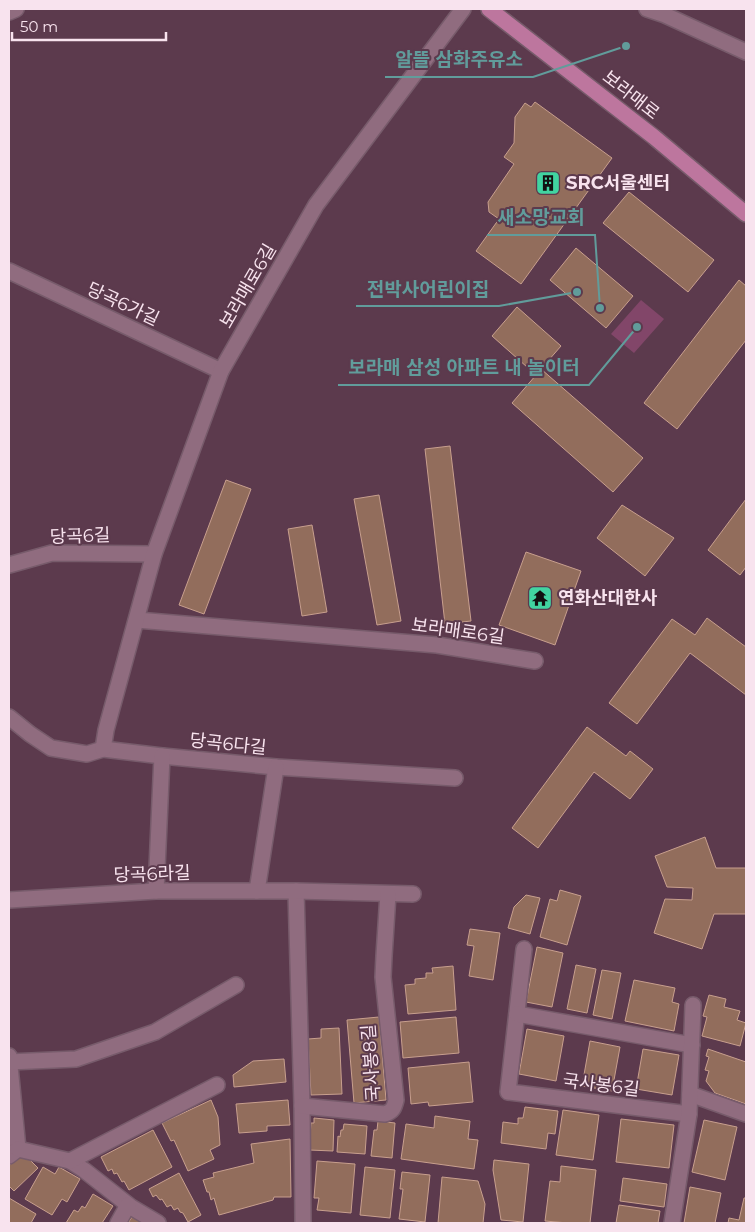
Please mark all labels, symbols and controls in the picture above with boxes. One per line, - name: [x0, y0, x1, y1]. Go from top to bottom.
- scale bar: [12, 10, 166, 42]
- text: 50 m: [20, 17, 58, 36]
- callout: 알뜰 삼화주유소: [385, 43, 533, 77]
- text: 알뜰 삼화주유소: [395, 48, 523, 71]
- street label: 보라매로: [598, 66, 664, 124]
- building icon: SRC서울센터: [535, 170, 561, 196]
- place label: SRC서울센터: [566, 172, 670, 194]
- callout: 새소망교회: [487, 201, 595, 235]
- text: 새소망교회: [497, 206, 585, 229]
- street label: 보라매로6길: [215, 240, 281, 332]
- callout: 전박사어린이집: [356, 272, 499, 306]
- street label: 당곡6가길: [83, 278, 163, 330]
- text: 전박사어린이집: [367, 278, 489, 301]
- callout: 보라매 삼성 아파트 내 놀이터: [338, 351, 589, 385]
- text: 보라매 삼성 아파트 내 놀이터: [348, 356, 580, 379]
- street label: 당곡6길: [49, 524, 111, 548]
- temple icon: 연화산대한사: [527, 585, 553, 611]
- place label: 연화산대한사: [558, 587, 658, 609]
- street label: 보라매로6길: [410, 614, 506, 648]
- street label: 당곡6다길: [188, 729, 268, 759]
- street label: 당곡6라길: [113, 862, 191, 886]
- street label: 국사봉8길: [357, 1023, 385, 1103]
- street label: 국사봉6길: [561, 1069, 641, 1101]

